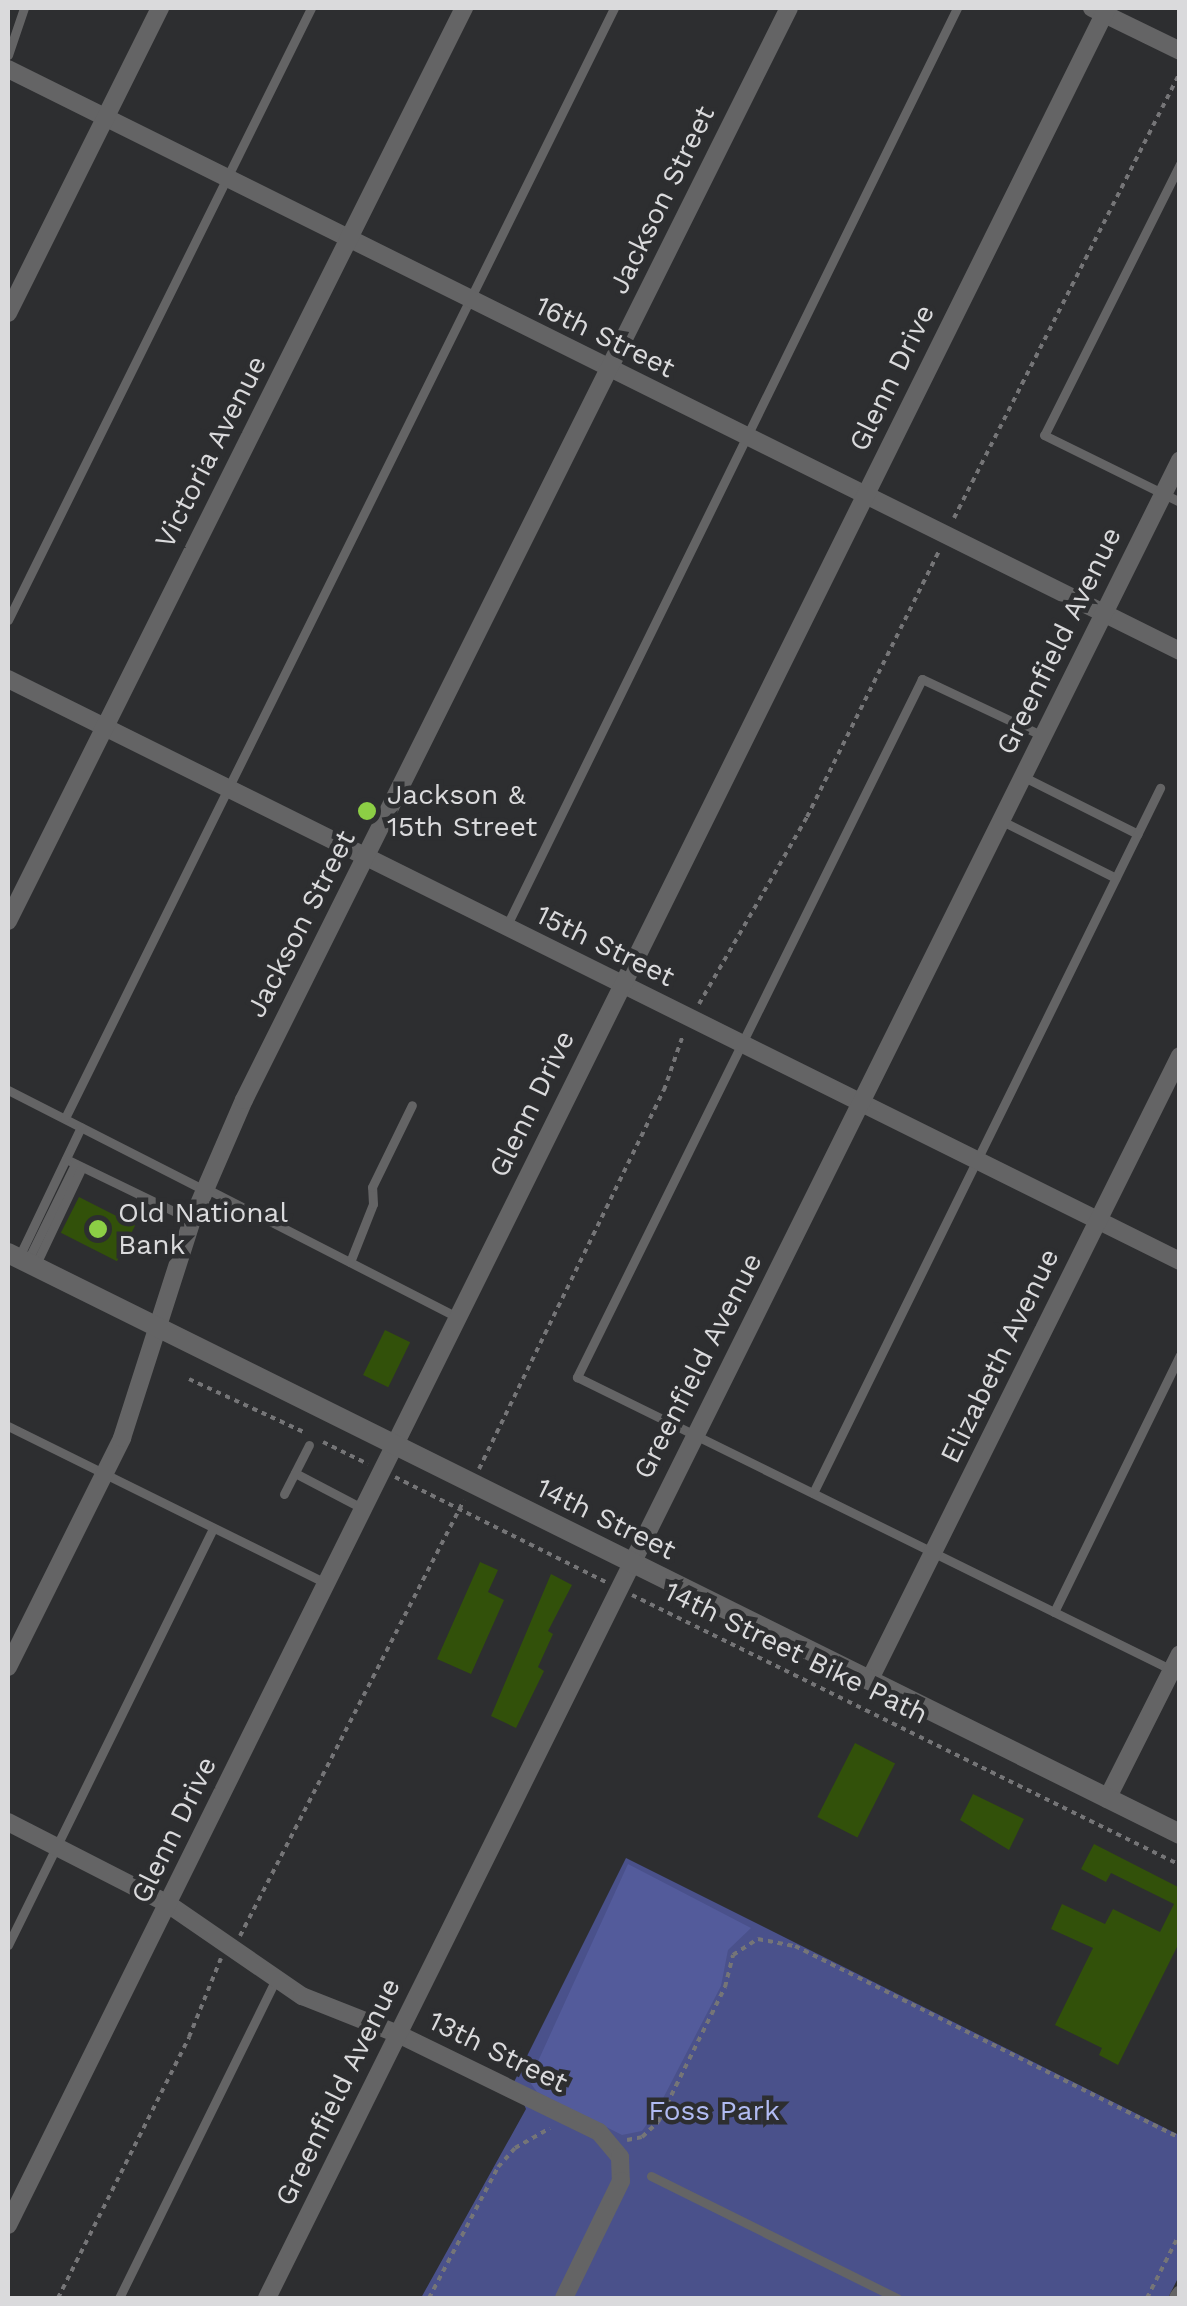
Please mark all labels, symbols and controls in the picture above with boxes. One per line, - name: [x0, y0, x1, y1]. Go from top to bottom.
- street label: Jackson Street: [602, 100, 722, 300]
- street label: 16th Street: [530, 289, 680, 385]
- street label: Glenn Drive: [842, 299, 942, 457]
- street label: Victoria Avenue: [148, 349, 274, 555]
- street label: Greenfield Avenue: [989, 521, 1129, 761]
- place label: Jackson & 15th Street: [387, 778, 537, 844]
- marker: Jackson & 15th Street: [356, 800, 378, 822]
- street label: Jackson Street: [239, 825, 363, 1023]
- street label: 15th Street: [530, 898, 680, 994]
- street label: Glenn Drive: [482, 1025, 582, 1183]
- place label: Old National Bank: [118, 1196, 288, 1262]
- marker: Old National Bank: [87, 1218, 109, 1240]
- street label: Elizabeth Avenue: [933, 1243, 1067, 1469]
- street label: Greenfield Avenue: [626, 1247, 770, 1485]
- street label: 14th Street: [531, 1471, 681, 1567]
- street label: 14th Street Bike Path: [659, 1575, 933, 1731]
- street label: Glenn Drive: [124, 1751, 224, 1909]
- street label: Greenfield Avenue: [268, 1972, 408, 2212]
- street label: 13th Street: [423, 2004, 573, 2100]
- park label: Foss Park: [648, 2094, 780, 2128]

